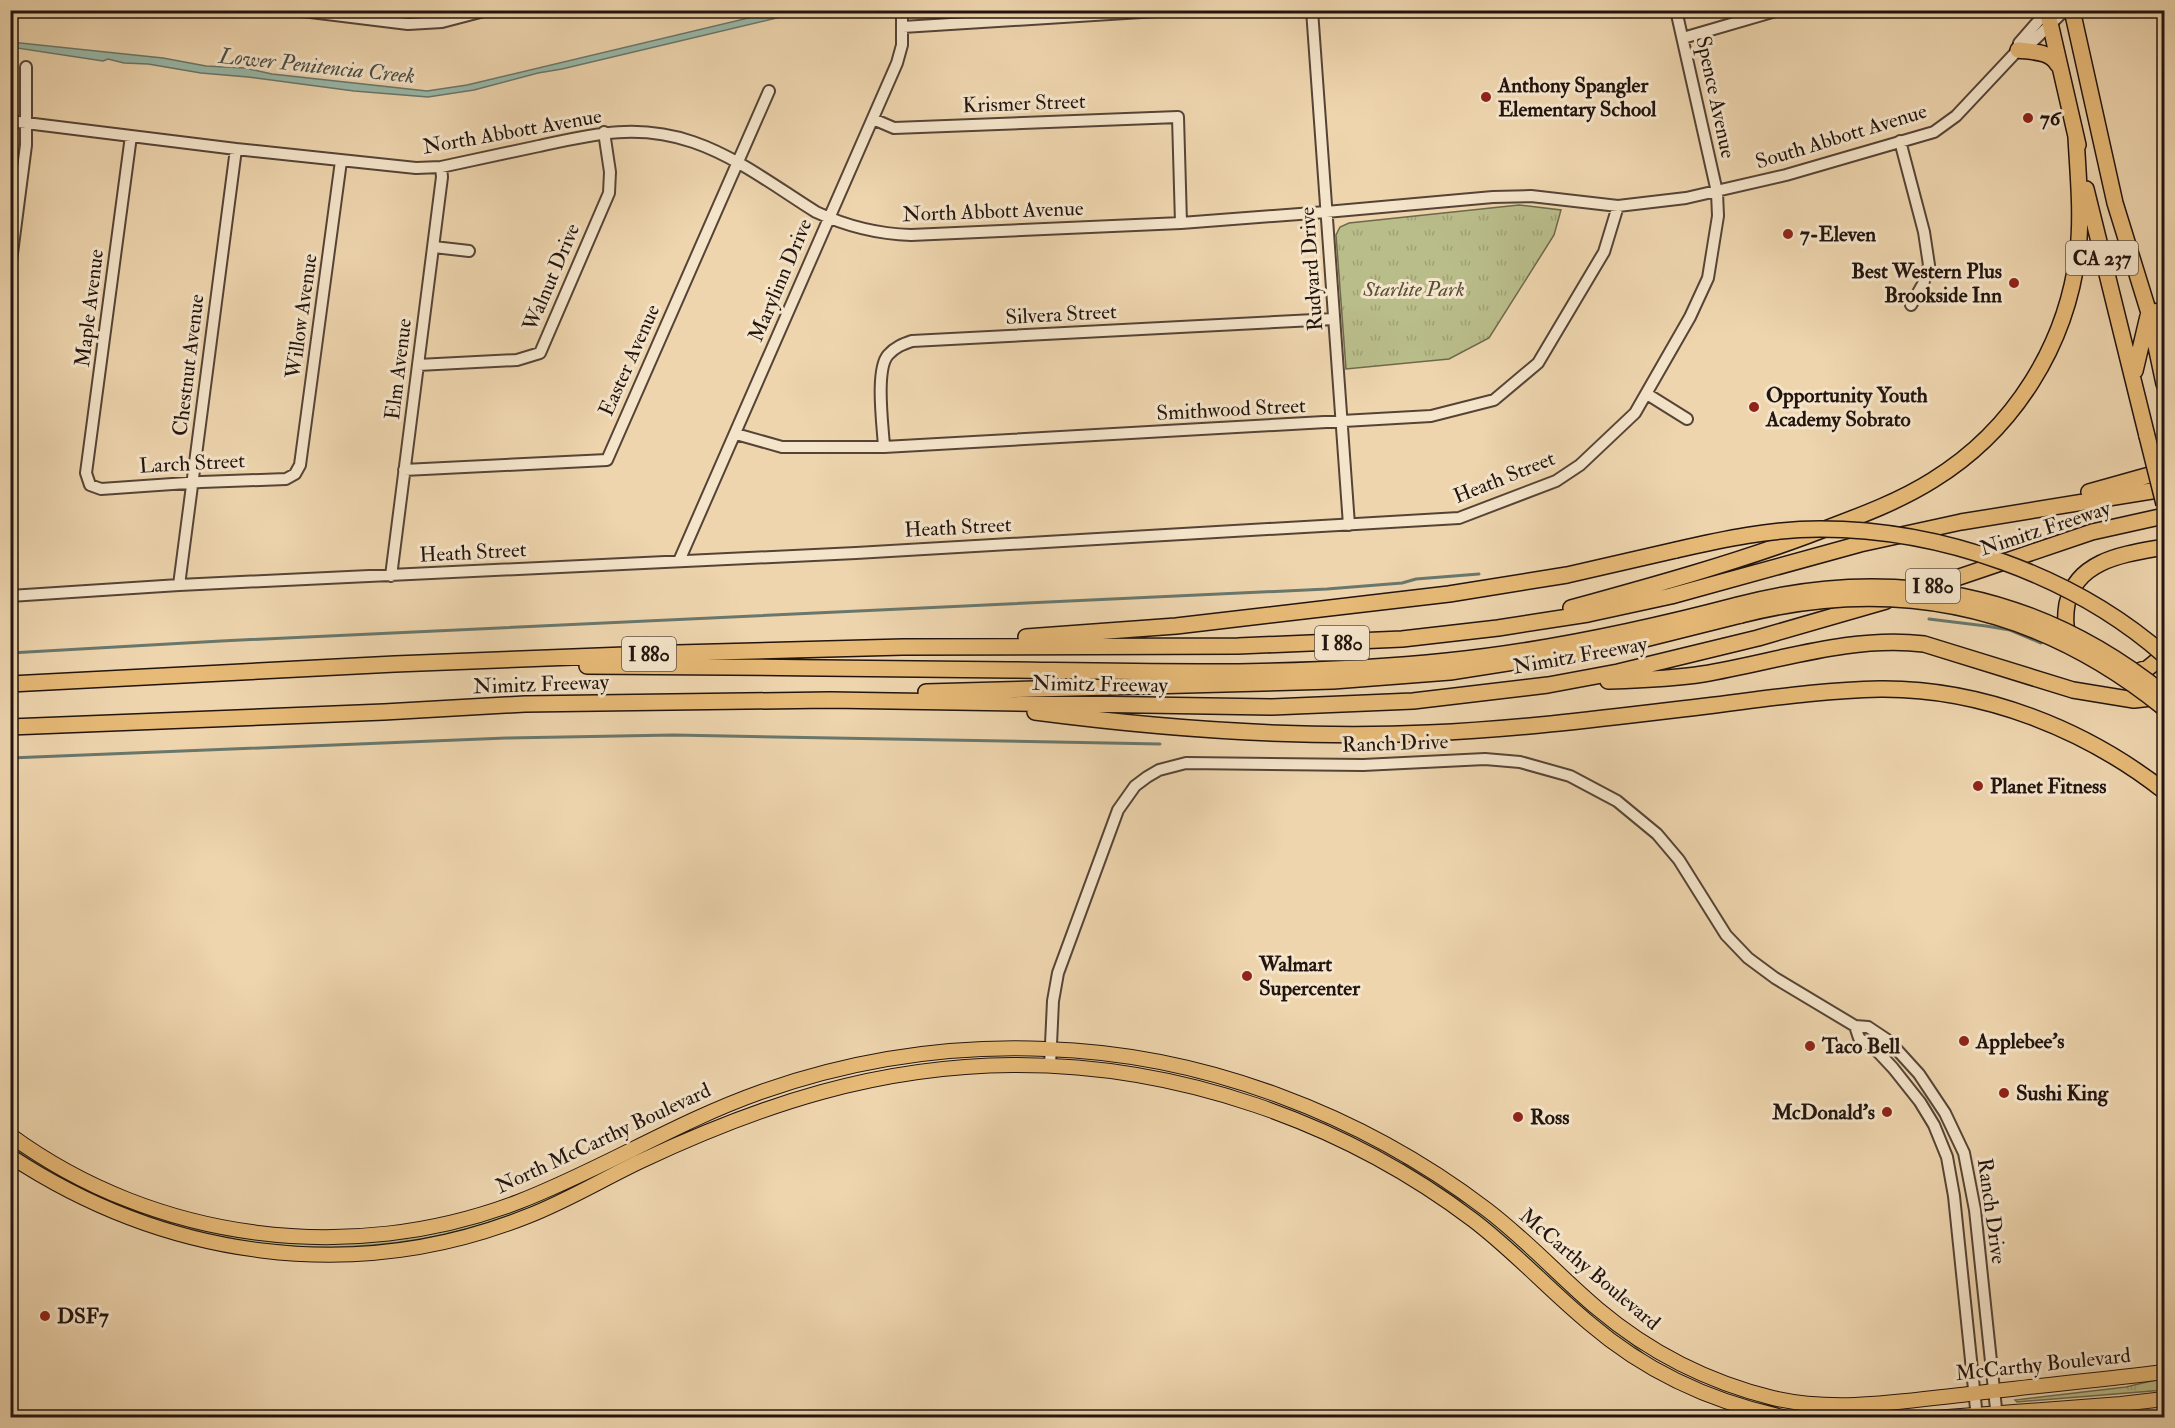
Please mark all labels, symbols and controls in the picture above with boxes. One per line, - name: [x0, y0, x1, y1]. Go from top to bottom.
- street label: Spence Avenue: [1689, 33, 1742, 161]
- water label: Lower Penitencia Creek: [217, 42, 416, 90]
- place label: Anthony Spangler Elementary School: [1497, 72, 1657, 123]
- street label: Krismer Street: [962, 88, 1086, 119]
- marker: Anthony Spangler Elementary School: [1479, 90, 1493, 104]
- street label: South Abbott Avenue: [1752, 98, 1930, 175]
- street label: North Abbott Avenue: [420, 102, 604, 161]
- place label: 76: [2040, 105, 2062, 132]
- marker: 76: [2021, 111, 2035, 125]
- street label: North Abbott Avenue: [902, 195, 1084, 228]
- street label: Rudyard Drive: [1294, 206, 1329, 332]
- street label: Marylinn Drive: [742, 214, 819, 346]
- street label: Walnut Drive: [516, 219, 586, 336]
- place label: 7-Eleven: [1800, 221, 1876, 248]
- marker: 7-Eleven: [1781, 227, 1795, 241]
- road number: CA 237: [2066, 241, 2138, 275]
- street label: Maple Avenue: [69, 247, 110, 369]
- street label: Willow Avenue: [279, 252, 324, 381]
- place label: Best Western Plus Brookside Inn: [1851, 258, 2002, 309]
- park label: Starlite Park: [1362, 276, 1465, 303]
- marker: Best Western Plus Brookside Inn: [2007, 276, 2021, 290]
- street label: Chestnut Avenue: [166, 292, 211, 438]
- street label: Silvera Street: [1005, 298, 1118, 331]
- street label: Easter Avenue: [593, 300, 666, 420]
- street label: Elm Avenue: [379, 317, 418, 421]
- place label: Opportunity Youth Academy Sobrato: [1765, 382, 1928, 433]
- street label: Smithwood Street: [1156, 392, 1307, 427]
- marker: Opportunity Youth Academy Sobrato: [1747, 400, 1761, 414]
- street label: Heath Street: [1449, 445, 1559, 510]
- street label: Larch Street: [138, 447, 246, 480]
- street label: Nimitz Freeway: [1976, 494, 2115, 562]
- street label: Heath Street: [904, 511, 1012, 544]
- street label: Heath Street: [419, 536, 527, 569]
- road number: I 880: [1906, 569, 1960, 603]
- road number: I 880: [1315, 626, 1369, 660]
- street label: Nimitz Freeway: [1511, 630, 1650, 681]
- road number: I 880: [622, 637, 676, 671]
- street label: Nimitz Freeway: [473, 669, 610, 700]
- street label: Nimitz Freeway: [1032, 670, 1169, 699]
- street label: Ranch Drive: [1341, 728, 1449, 759]
- place label: Planet Fitness: [1990, 773, 2106, 800]
- marker: Planet Fitness: [1971, 779, 1985, 793]
- place label: Walmart Supercenter: [1258, 951, 1361, 1002]
- marker: Walmart Supercenter: [1240, 969, 1254, 983]
- place label: Applebee's: [1975, 1028, 2065, 1055]
- place label: Taco Bell: [1821, 1033, 1901, 1060]
- marker: Applebee's: [1957, 1034, 1971, 1048]
- marker: Taco Bell: [1803, 1039, 1817, 1053]
- street label: North McCarthy Boulevard: [491, 1076, 716, 1200]
- place label: Sushi King: [2016, 1080, 2109, 1107]
- marker: Sushi King: [1997, 1086, 2011, 1100]
- place label: McDonald's: [1771, 1099, 1875, 1126]
- place label: Ross: [1530, 1104, 1569, 1131]
- marker: McDonald's: [1880, 1105, 1894, 1119]
- marker: Ross: [1511, 1110, 1525, 1124]
- street label: Ranch Drive: [1971, 1156, 2012, 1266]
- street label: McCarthy Boulevard: [1514, 1203, 1666, 1337]
- place label: DSF7: [57, 1303, 109, 1330]
- marker: DSF7: [38, 1309, 52, 1323]
- street label: McCarthy Boulevard: [1954, 1342, 2133, 1387]

